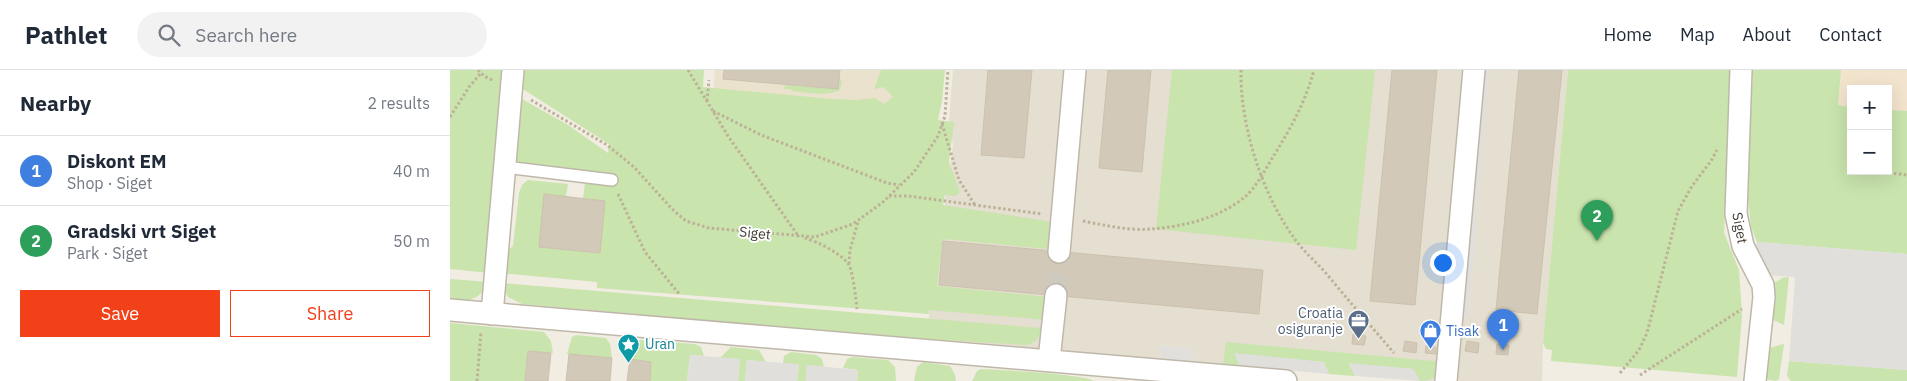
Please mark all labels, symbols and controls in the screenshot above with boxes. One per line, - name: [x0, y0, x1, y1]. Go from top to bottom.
- search box: [137, 12, 487, 57]
- text: Pathlet: [25, 19, 107, 51]
- icon: search: [155, 21, 183, 49]
- text: Search here: [195, 23, 297, 47]
- text: Home: [1604, 23, 1652, 46]
- text: Map: [1680, 23, 1715, 46]
- text: About: [1743, 23, 1791, 46]
- text: Contact: [1819, 23, 1882, 46]
- map controls: [1847, 85, 1892, 175]
- button: +: [1847, 85, 1892, 130]
- text: Nearby: [20, 89, 91, 117]
- text: 2 results: [367, 93, 430, 113]
- button: −: [1847, 130, 1892, 175]
- text: Diskont EM: [67, 149, 167, 173]
- text: 1: [31, 161, 41, 181]
- text: 40 m: [393, 161, 430, 181]
- text: Shop · Siget: [67, 173, 152, 193]
- pin: 2: [1581, 200, 1613, 241]
- street label: Siget: [1728, 211, 1752, 245]
- text: Gradski vrt Siget: [67, 219, 216, 243]
- street label: Siget: [738, 222, 772, 244]
- text: 2: [31, 231, 41, 251]
- text: 50 m: [393, 231, 430, 251]
- text: Park · Siget: [67, 243, 148, 263]
- your location: [1430, 250, 1456, 276]
- button: Save: [20, 290, 220, 337]
- button: Share: [230, 290, 430, 337]
- place label: Croatia osiguranje: [1278, 304, 1344, 338]
- office icon: Croatia osiguranje: [1347, 309, 1371, 340]
- pin: 1: [1487, 309, 1519, 350]
- shop icon: Tisak: [1418, 319, 1442, 350]
- place label: Tisak: [1446, 322, 1480, 340]
- place icon: Uran: [617, 332, 641, 363]
- place label: Uran: [645, 335, 675, 353]

